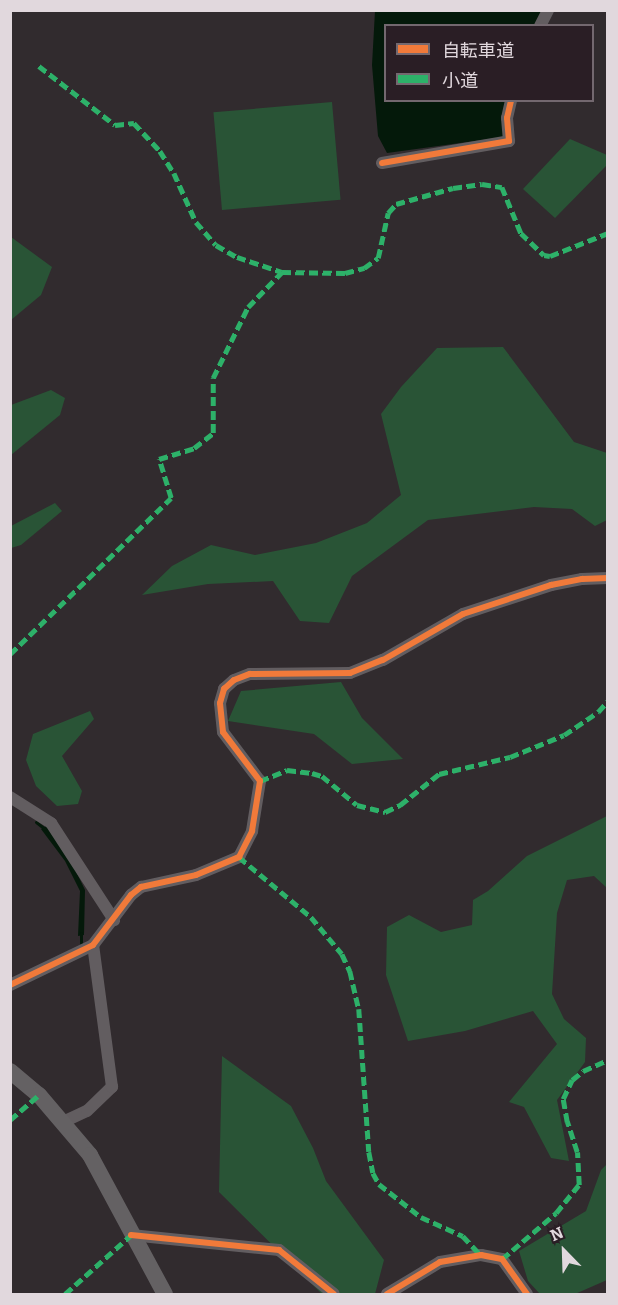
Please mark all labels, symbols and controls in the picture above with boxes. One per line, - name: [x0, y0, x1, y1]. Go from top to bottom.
- legend: [384, 24, 594, 102]
- text: 自転車道: [442, 40, 514, 62]
- text: 小道: [442, 70, 478, 92]
- north arrow: [534, 1221, 594, 1281]
- text: N: [547, 1223, 566, 1245]

